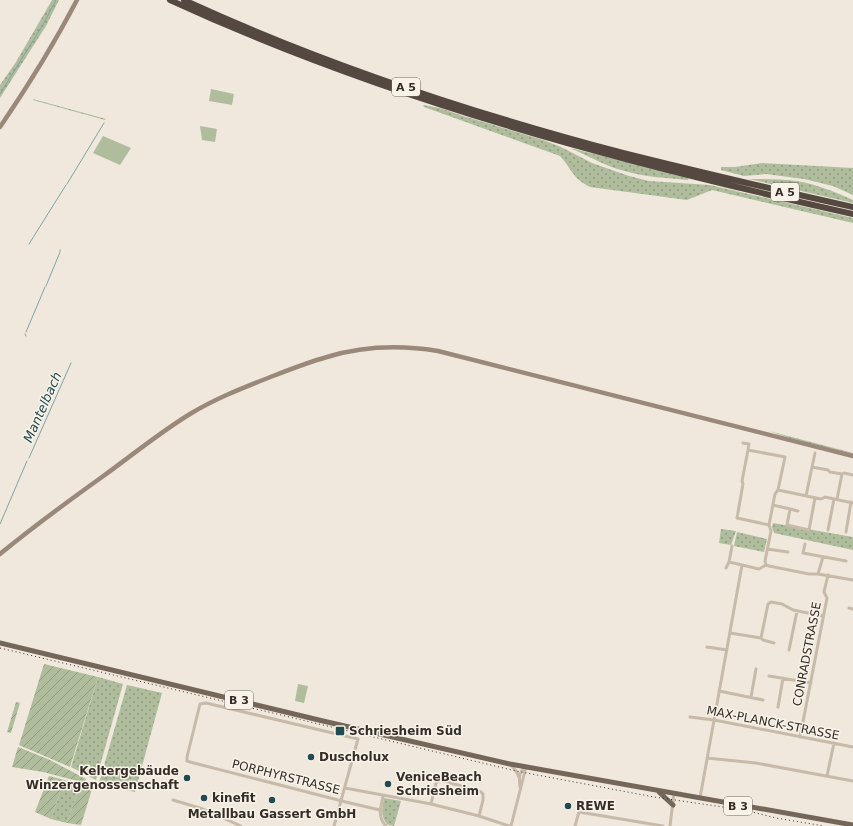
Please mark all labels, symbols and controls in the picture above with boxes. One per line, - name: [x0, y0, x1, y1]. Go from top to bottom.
- road number: A 5: [392, 78, 420, 96]
- road number: A 5: [771, 183, 799, 201]
- water label: Mantelbach: [20, 370, 65, 445]
- street label: CONRADSTRASSE: [790, 601, 824, 707]
- road number: B 3: [225, 691, 253, 709]
- street label: MAX-PLANCK-STRASSE: [705, 703, 841, 743]
- place label: Schriesheim Süd: [349, 724, 462, 738]
- marker: Schriesheim Süd: [334, 725, 346, 737]
- place label: Duscholux: [319, 750, 389, 764]
- marker: Duscholux: [306, 752, 316, 762]
- street label: PORPHYRSTRASSE: [231, 757, 341, 797]
- place label: Keltergebäude Winzergenossenschaft: [26, 764, 179, 792]
- place label: VeniceBeach Schriesheim: [396, 770, 482, 798]
- marker: Keltergebäude Winzergenossenschaft: [182, 773, 192, 783]
- marker: VeniceBeach Schriesheim: [383, 779, 393, 789]
- place label: kinefit: [212, 791, 256, 805]
- marker: kinefit: [199, 793, 209, 803]
- marker: Metallbau Gassert GmbH: [267, 795, 277, 805]
- road number: B 3: [724, 797, 752, 815]
- place label: REWE: [576, 799, 615, 813]
- marker: REWE: [563, 801, 573, 811]
- place label: Metallbau Gassert GmbH: [188, 807, 356, 821]

